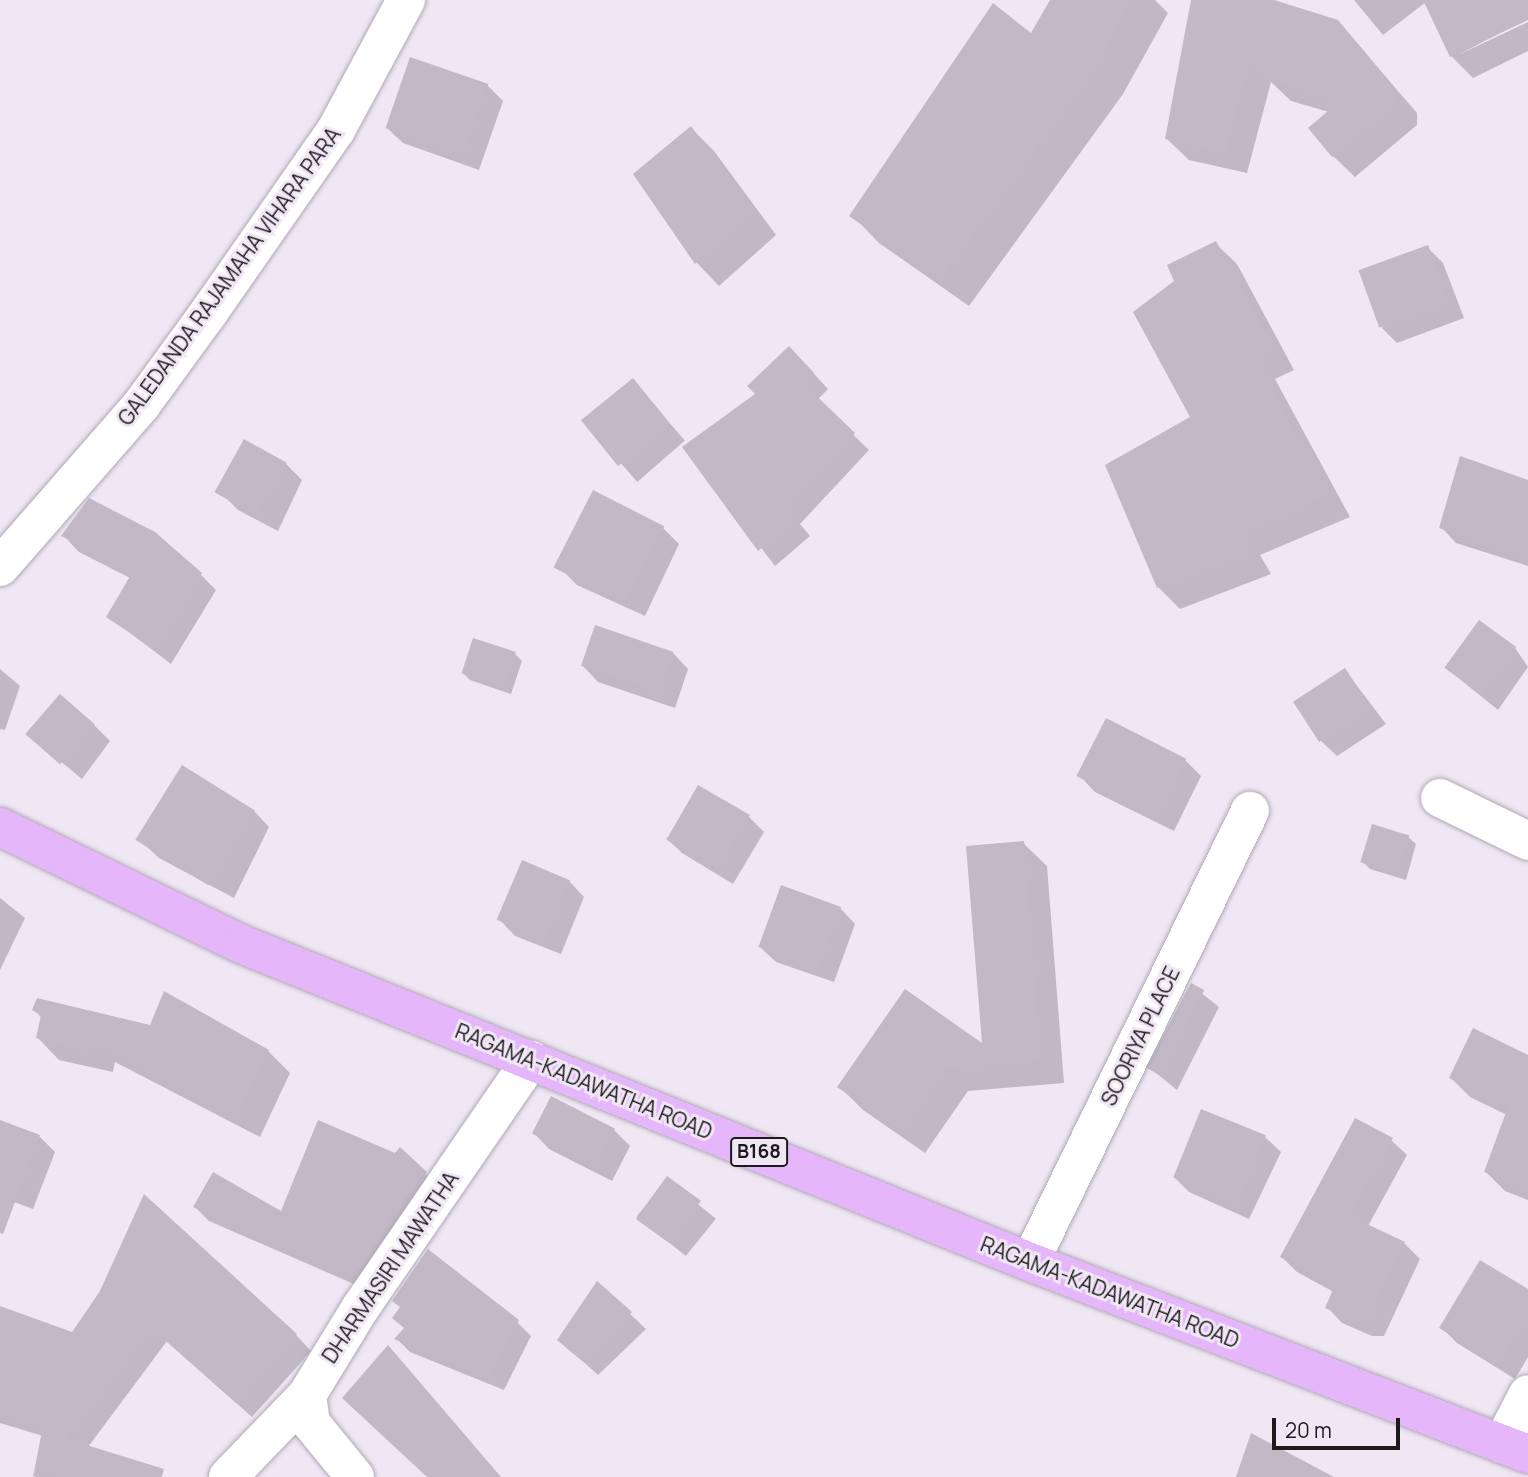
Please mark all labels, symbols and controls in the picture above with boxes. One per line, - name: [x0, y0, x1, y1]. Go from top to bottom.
- street label: GALEDANDA RAJAMAHA VIHARA PARA: [112, 122, 346, 430]
- street label: SOORIYA PLACE: [1095, 962, 1185, 1110]
- street label: RAGAMA-KADAWATHA ROAD: [452, 1018, 716, 1144]
- road number: B168: [729, 1136, 789, 1168]
- street label: DHARMASIRI MAWATHA: [316, 1166, 464, 1368]
- street label: RAGAMA-KADAWATHA ROAD: [977, 1231, 1243, 1353]
- scale bar: [1276, 1404, 1404, 1448]
- text: 20 m: [1285, 1416, 1332, 1444]

